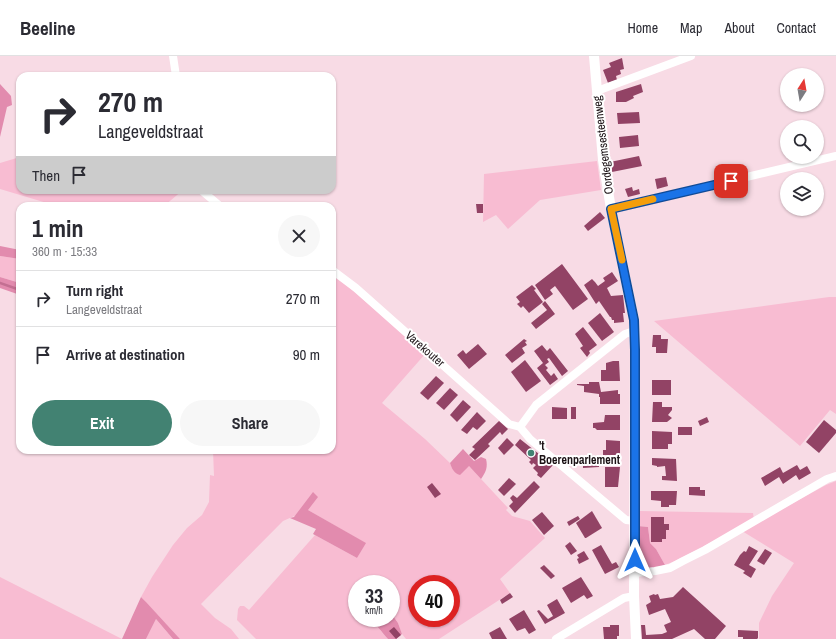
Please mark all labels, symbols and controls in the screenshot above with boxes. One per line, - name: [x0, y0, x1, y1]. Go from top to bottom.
- text: Beeline: [20, 15, 75, 41]
- text: Home: [627, 19, 658, 37]
- text: Map: [680, 19, 702, 37]
- text: About: [724, 19, 754, 37]
- text: Contact: [776, 19, 816, 37]
- north arrow: [780, 68, 824, 112]
- map controls: [780, 68, 824, 216]
- text: 270 m: [98, 83, 163, 121]
- icon: right: [32, 88, 84, 140]
- street label: Oordegemsesteenweg: [589, 94, 617, 195]
- text: Langeveldstraat: [98, 119, 203, 144]
- button: search: [780, 120, 824, 164]
- icon: arrive: [68, 164, 90, 186]
- pin: [714, 164, 748, 198]
- text: Then: [32, 165, 60, 186]
- icon: arrive: [720, 170, 742, 192]
- button: layers: [780, 172, 824, 216]
- text: 1 min: [32, 212, 83, 244]
- button: close: [278, 215, 320, 257]
- text: 360 m · 15:33: [32, 243, 97, 260]
- text: Turn right: [66, 280, 123, 301]
- icon: right: [32, 288, 54, 310]
- text: 270 m: [286, 288, 320, 309]
- text: Langeveldstraat: [66, 301, 142, 318]
- street label: Varekouter: [402, 327, 449, 371]
- icon: arrive: [32, 344, 54, 366]
- text: Arrive at destination: [66, 344, 185, 365]
- text: 90 m: [293, 344, 320, 365]
- button: Exit: [32, 400, 172, 446]
- button: Share: [180, 400, 320, 446]
- place label: 't Boerenparlement: [539, 438, 621, 468]
- marker: 't Boerenparlement: [526, 448, 536, 458]
- position arrow: [614, 539, 656, 581]
- speed limit sign: 40: [408, 575, 460, 627]
- text: 33: [365, 582, 383, 609]
- text: km/h: [365, 604, 383, 617]

